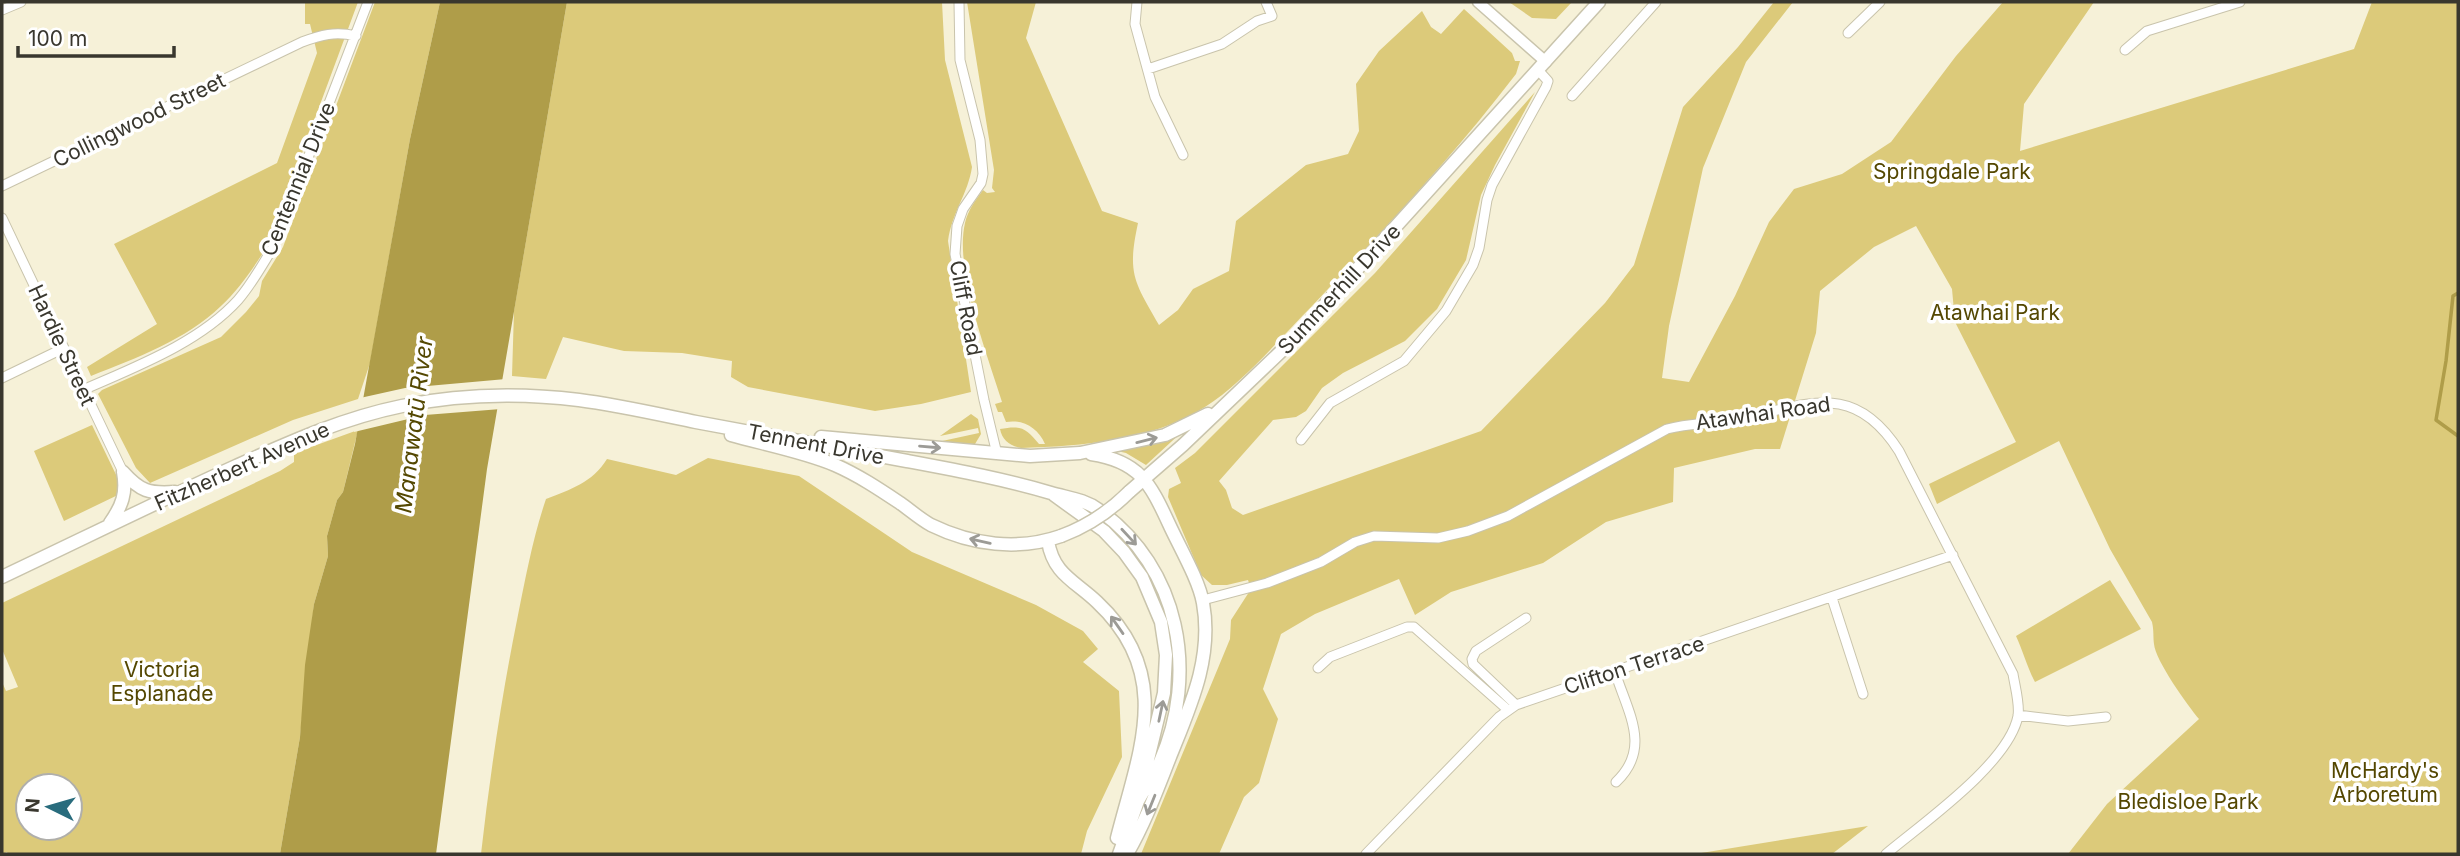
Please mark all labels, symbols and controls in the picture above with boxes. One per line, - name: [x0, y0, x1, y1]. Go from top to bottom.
- scale bar: [18, 14, 173, 58]
- text: 100 m: [28, 26, 87, 51]
- street label: Collingwood Street: [49, 67, 229, 173]
- street label: Centennial Drive: [256, 98, 340, 260]
- park label: Springdale Park: [1873, 159, 2031, 184]
- street label: Summerhill Drive: [1272, 219, 1406, 359]
- street label: Cliff Road: [944, 258, 988, 358]
- street label: Hardie Street: [23, 281, 101, 409]
- park label: Atawhai Park: [1930, 300, 2061, 325]
- water label: Manawatū River: [389, 334, 439, 515]
- street label: Atawhai Road: [1694, 391, 1832, 435]
- street label: Fitzherbert Avenue: [151, 416, 333, 516]
- street label: Tennent Drive: [746, 419, 886, 469]
- one-way arrow: [1136, 432, 1158, 445]
- one-way arrow: [918, 441, 941, 454]
- one-way arrow: [1121, 528, 1138, 545]
- one-way arrow: [969, 534, 992, 548]
- one-way arrow: [1110, 616, 1124, 635]
- street label: Clifton Terrace: [1560, 630, 1708, 700]
- park label: Victoria Esplanade: [111, 657, 213, 706]
- one-way arrow: [1154, 700, 1168, 723]
- park label: McHardy's Arboretum: [2331, 758, 2439, 807]
- north arrow: [14, 772, 84, 842]
- park label: Bledisloe Park: [2118, 789, 2259, 814]
- one-way arrow: [1144, 794, 1157, 816]
- text: N: [20, 797, 45, 814]

